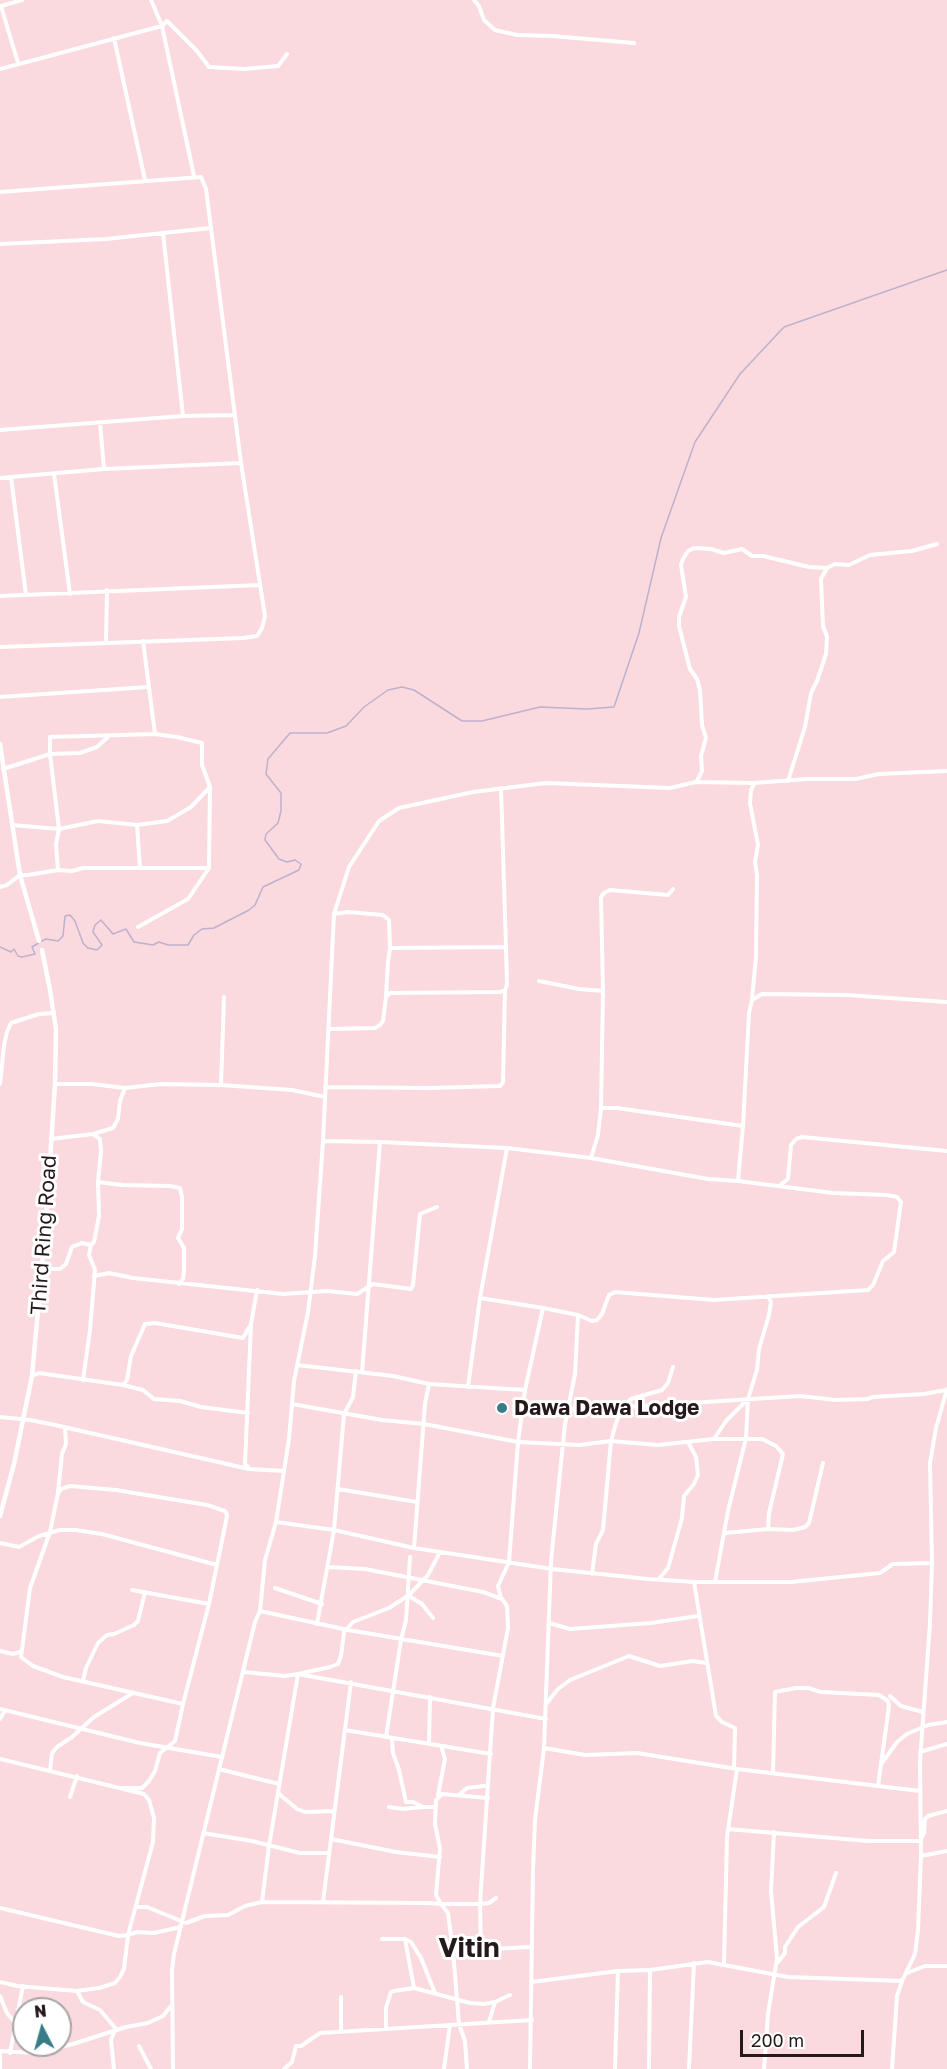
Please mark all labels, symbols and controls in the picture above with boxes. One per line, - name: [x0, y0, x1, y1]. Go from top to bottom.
- street label: Third Ring Road: [26, 1154, 62, 1316]
- place label: Dawa Dawa Lodge: [514, 1395, 699, 1421]
- marker: Dawa Dawa Lodge: [495, 1401, 509, 1415]
- district label: Vitin: [438, 1932, 500, 1964]
- north arrow: [12, 1997, 72, 2057]
- text: N: [33, 2001, 47, 2022]
- scale bar: [743, 2018, 868, 2056]
- text: 200 m: [751, 2029, 804, 2051]

